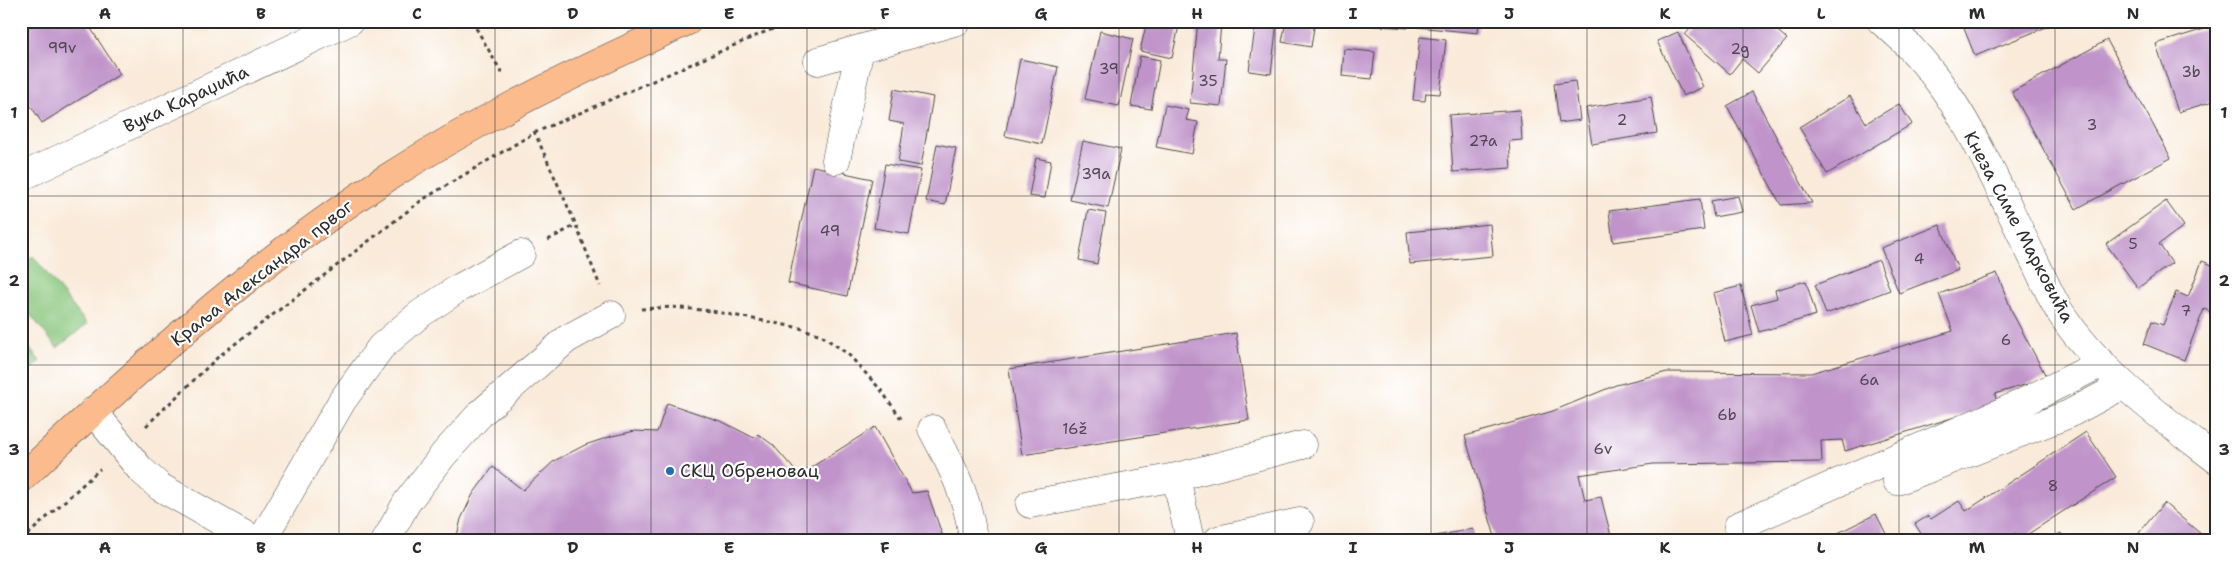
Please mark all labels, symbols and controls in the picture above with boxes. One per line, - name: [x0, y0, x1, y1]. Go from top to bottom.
- text: A: [99, 3, 111, 24]
- text: B: [256, 3, 266, 24]
- text: C: [412, 3, 422, 24]
- text: D: [567, 3, 579, 24]
- text: E: [724, 3, 734, 24]
- text: F: [880, 3, 890, 24]
- text: G: [1035, 3, 1048, 24]
- text: H: [1191, 3, 1203, 24]
- text: I: [1349, 3, 1358, 24]
- text: J: [1504, 3, 1514, 24]
- text: K: [1660, 3, 1671, 24]
- text: L: [1817, 3, 1826, 24]
- text: M: [1969, 3, 1986, 24]
- text: N: [2127, 3, 2139, 24]
- house number: 99v: [48, 38, 76, 58]
- house number: 2g: [1731, 39, 1749, 59]
- street label: Вука Караџића: [119, 59, 253, 139]
- house number: 39: [1099, 59, 1119, 79]
- house number: 3b: [2181, 62, 2201, 82]
- house number: 35: [1198, 71, 1218, 91]
- text: 1: [10, 102, 18, 123]
- text: 1: [2220, 102, 2228, 123]
- house number: 2: [1617, 110, 1627, 130]
- house number: 3: [2087, 115, 2097, 135]
- street label: Кнеза Симе Марковића: [1958, 127, 2080, 327]
- house number: 27a: [1469, 131, 1498, 151]
- house number: 39a: [1081, 164, 1111, 184]
- street label: Краља Александра првог: [166, 194, 358, 352]
- house number: 49: [820, 221, 840, 241]
- house number: 5: [2128, 234, 2138, 254]
- house number: 4: [1914, 249, 1924, 269]
- text: 2: [8, 270, 20, 291]
- text: 2: [2218, 270, 2230, 291]
- house number: 7: [2181, 301, 2191, 321]
- house number: 6: [2001, 330, 2011, 350]
- house number: 6a: [1859, 370, 1879, 390]
- house number: 6b: [1717, 405, 1737, 425]
- house number: 16ž: [1062, 419, 1088, 439]
- text: 3: [8, 439, 20, 460]
- house number: 6v: [1594, 439, 1612, 459]
- text: 3: [2218, 439, 2230, 460]
- place label: СКЦ Обреновац: [680, 459, 819, 483]
- marker: СКЦ Обреновац: [664, 465, 676, 477]
- house number: 8: [2048, 476, 2058, 496]
- text: A: [99, 537, 111, 558]
- text: B: [256, 537, 266, 558]
- text: C: [412, 537, 422, 558]
- text: D: [567, 537, 579, 558]
- text: E: [724, 537, 734, 558]
- text: F: [880, 537, 890, 558]
- text: G: [1035, 537, 1048, 558]
- text: H: [1191, 537, 1203, 558]
- text: I: [1349, 537, 1358, 558]
- text: J: [1504, 537, 1514, 558]
- text: K: [1660, 537, 1671, 558]
- text: L: [1817, 537, 1826, 558]
- text: M: [1969, 537, 1986, 558]
- text: N: [2127, 537, 2139, 558]

